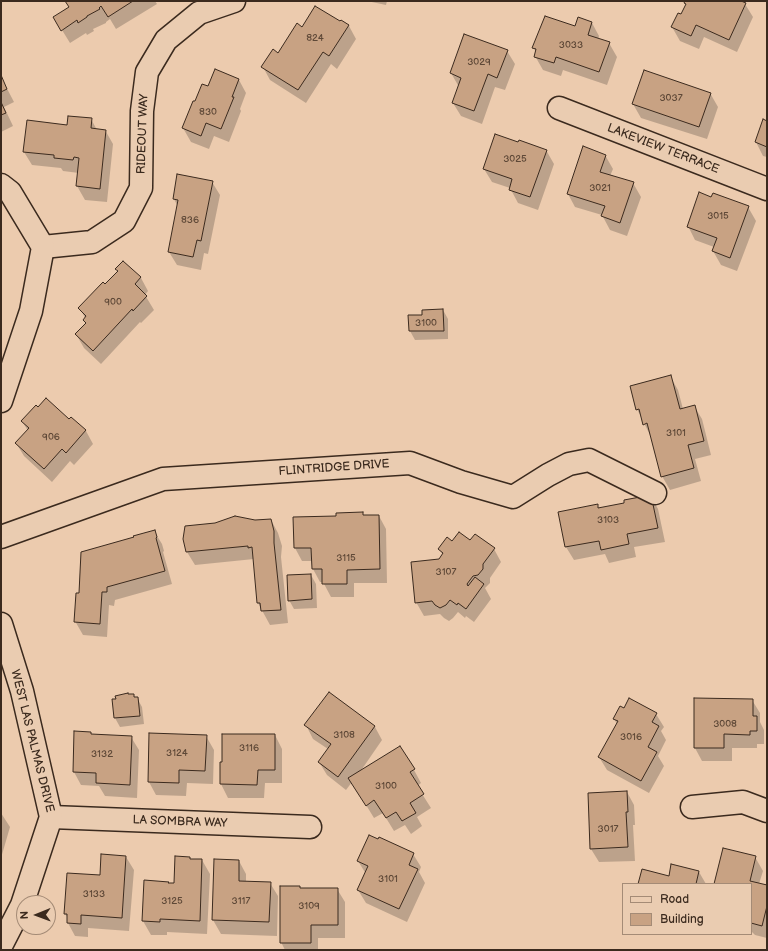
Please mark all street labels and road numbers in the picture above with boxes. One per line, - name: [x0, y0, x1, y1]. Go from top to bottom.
- street label: RIDEOUT WAY: [134, 94, 152, 174]
- street label: LAKEVIEW TERRACE: [605, 121, 721, 177]
- street label: FLINTRIDGE DRIVE: [278, 457, 390, 479]
- street label: WEST LAS PALMAS DRIVE: [7, 668, 57, 814]
- street label: LA SOMBRA WAY: [132, 813, 228, 831]

